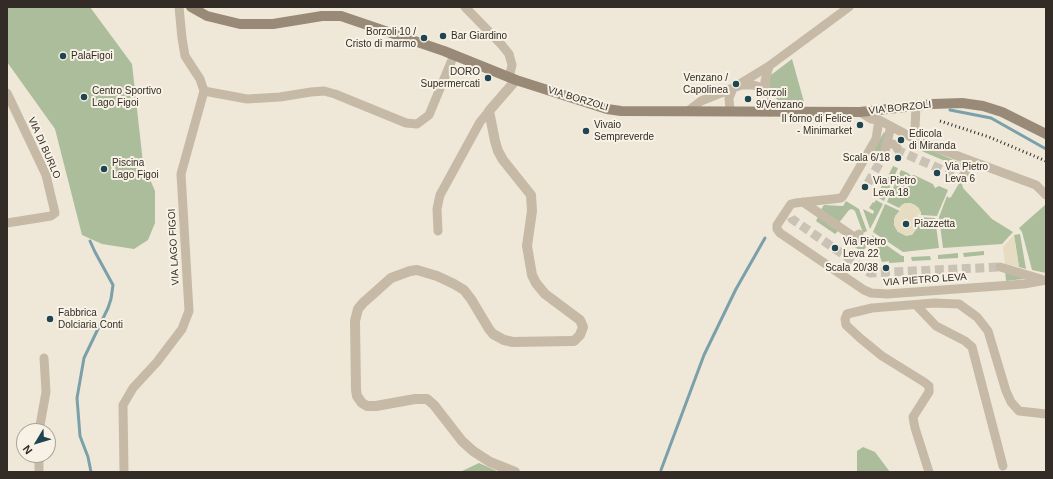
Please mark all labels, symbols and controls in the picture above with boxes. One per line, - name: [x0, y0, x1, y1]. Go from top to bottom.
- place label: Borzoli 10 / Cristo di marmo: [345, 26, 416, 50]
- place label: Bar Giardino: [451, 30, 507, 42]
- marker: Bar Giardino: [438, 31, 448, 41]
- marker: Borzoli 10 / Cristo di marmo: [419, 33, 429, 43]
- place label: PalaFigoi: [71, 50, 113, 62]
- marker: PalaFigoi: [58, 51, 68, 61]
- place label: DORO Supermercati: [421, 66, 480, 90]
- place label: Venzano / Capolinea: [683, 72, 728, 96]
- marker: DORO Supermercati: [483, 73, 493, 83]
- marker: Venzano / Capolinea: [731, 79, 741, 89]
- street label: VIA BORZOLI: [546, 84, 610, 114]
- place label: Centro Sportivo Lago Figoi: [92, 85, 161, 108]
- place label: Borzoli 9/Venzano: [756, 87, 803, 110]
- marker: Centro Sportivo Lago Figoi: [79, 92, 89, 102]
- marker: Borzoli 9/Venzano: [743, 94, 753, 104]
- street label: VIA BORZOLI: [868, 99, 932, 117]
- place label: Il forno di Felice - Minimarket: [781, 113, 852, 136]
- street label: VIA DI BURLO: [25, 115, 63, 181]
- place label: Vivaio Sempreverde: [594, 119, 654, 142]
- marker: Il forno di Felice - Minimarket: [855, 120, 865, 130]
- marker: Vivaio Sempreverde: [581, 126, 591, 136]
- place label: Edicola di Miranda: [909, 128, 956, 152]
- marker: Edicola di Miranda: [896, 135, 906, 145]
- place label: Scala 6/18: [843, 152, 890, 164]
- marker: Scala 6/18: [893, 153, 903, 163]
- place label: Piscina Lago Figoi: [112, 157, 159, 180]
- place label: Via Pietro Leva 6: [945, 161, 988, 184]
- marker: Piscina Lago Figoi: [99, 164, 109, 174]
- marker: Via Pietro Leva 6: [932, 168, 942, 178]
- place label: Via Pietro Leva 18: [873, 175, 916, 198]
- marker: Via Pietro Leva 18: [860, 182, 870, 192]
- street label: VIA LAGO FIGOI: [166, 208, 182, 286]
- place label: Piazzetta: [914, 218, 955, 230]
- marker: Piazzetta: [901, 219, 911, 229]
- place label: Via Pietro Leva 22: [843, 236, 886, 260]
- marker: Via Pietro Leva 22: [830, 243, 840, 253]
- place label: Scala 20/38: [825, 262, 878, 274]
- marker: Scala 20/38: [881, 263, 891, 273]
- street label: VIA PIETRO LEVA: [883, 271, 967, 289]
- place label: Fabbrica Dolciaria Conti: [58, 307, 123, 330]
- marker: Fabbrica Dolciaria Conti: [45, 314, 55, 324]
- north arrow: [16, 423, 56, 463]
- text: N: [20, 443, 35, 457]

